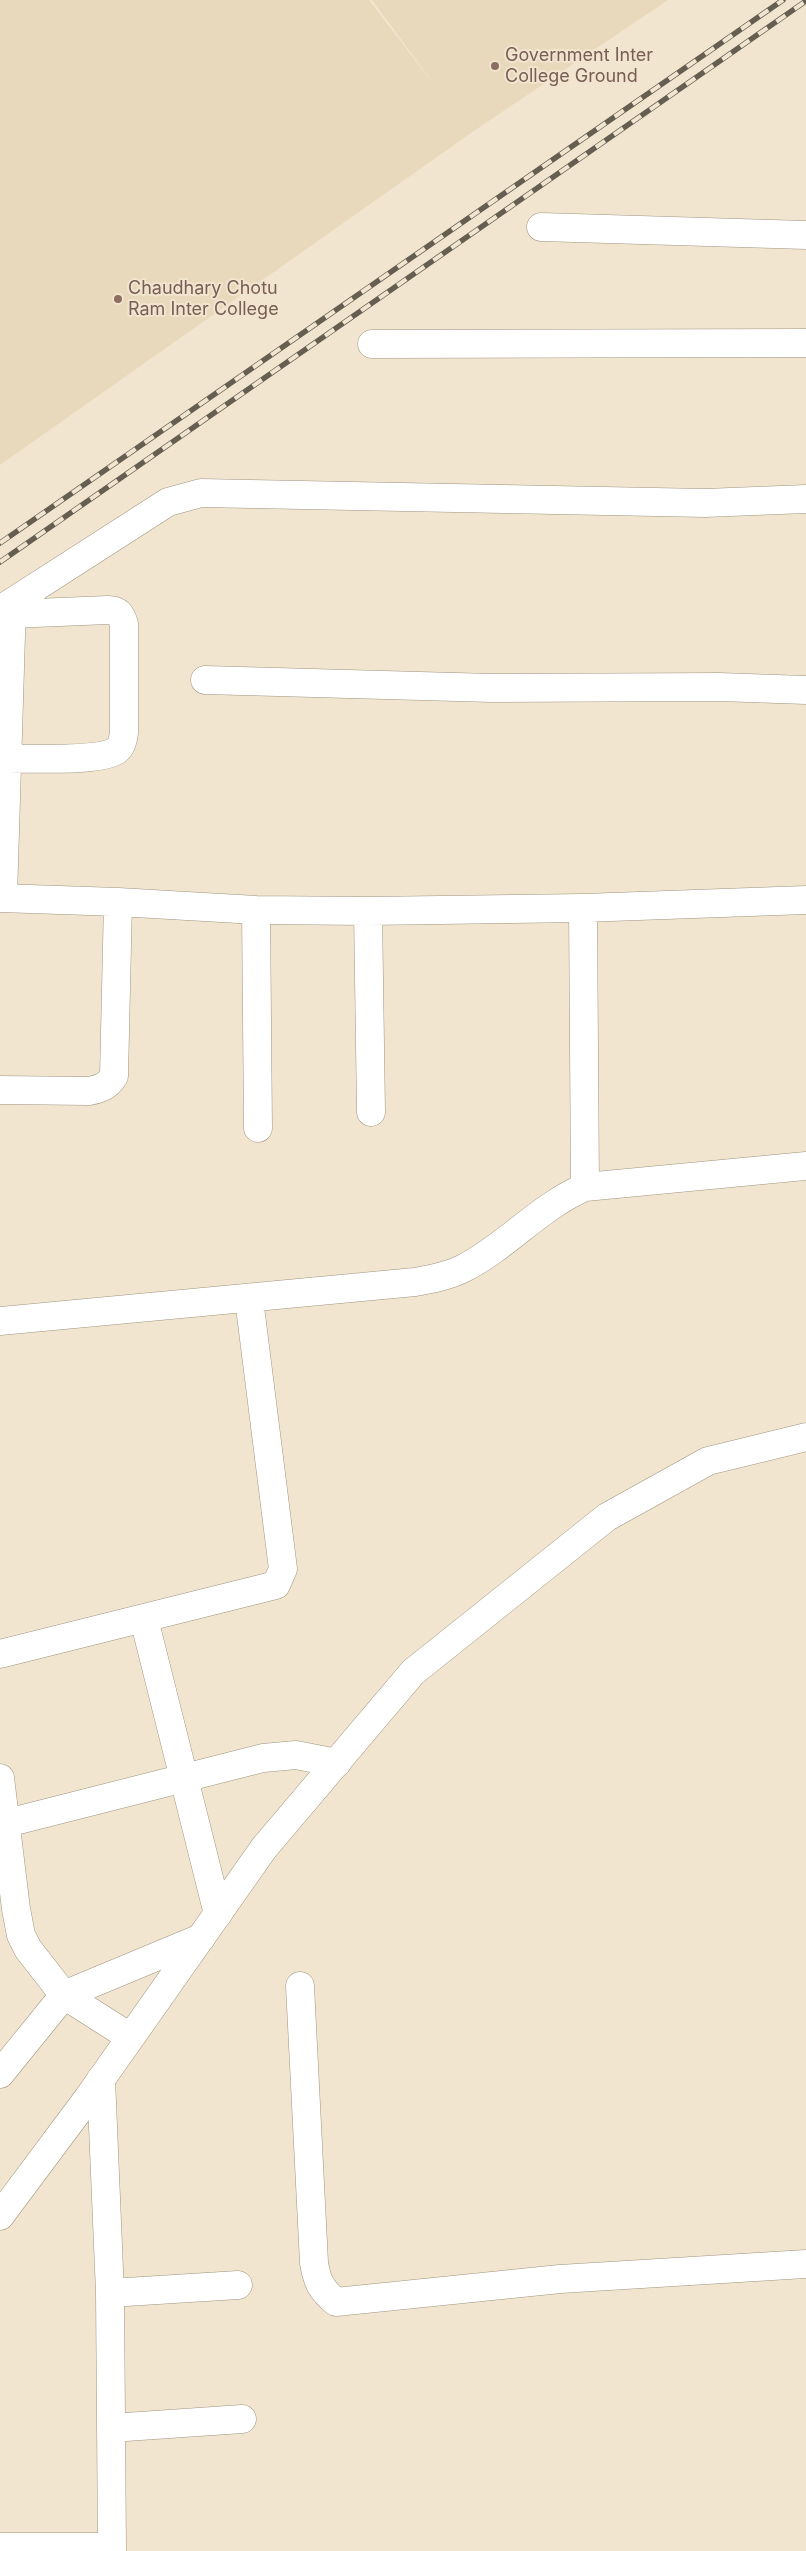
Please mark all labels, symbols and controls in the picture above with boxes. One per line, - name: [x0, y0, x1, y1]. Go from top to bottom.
- place label: Government Inter College Ground: [505, 45, 653, 88]
- marker: Government Inter College Ground: [489, 60, 501, 72]
- place label: Chaudhary Chotu Ram Inter College: [128, 278, 279, 320]
- marker: Chaudhary Chotu Ram Inter College: [112, 293, 124, 305]

